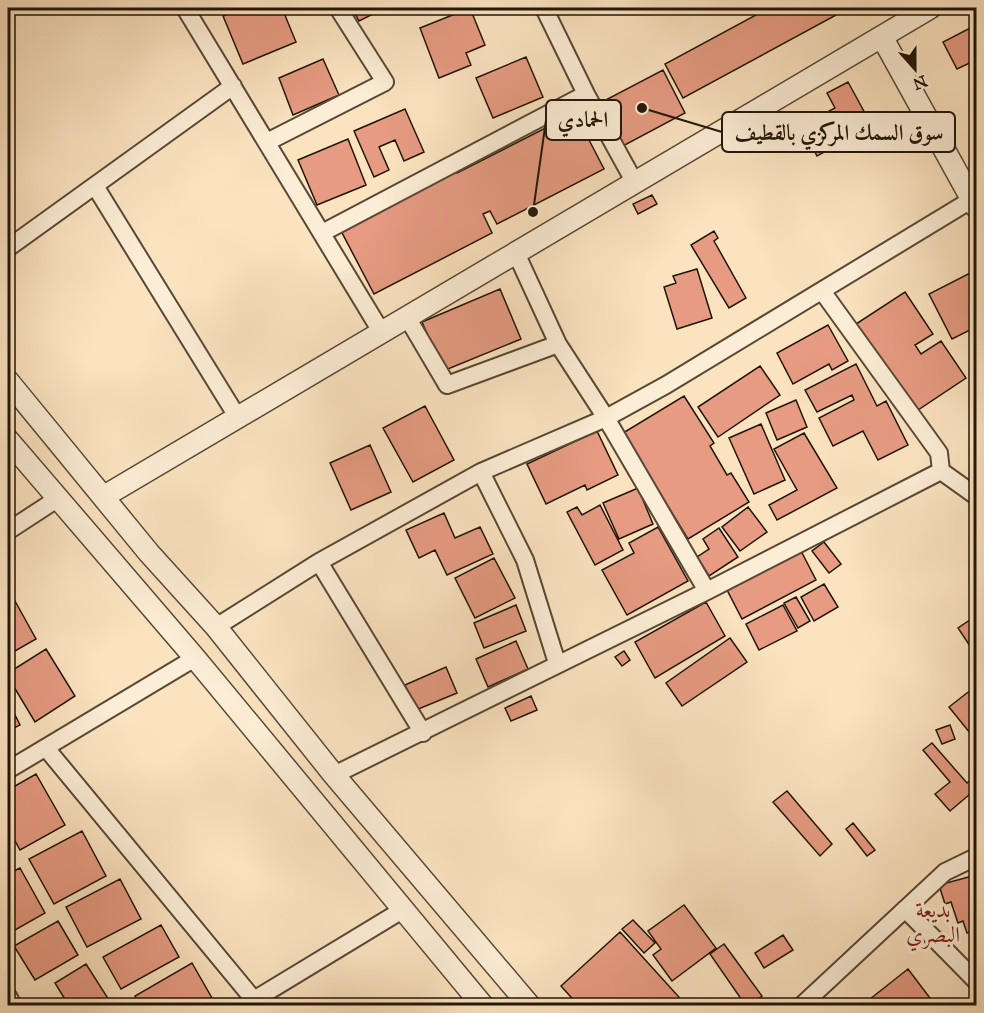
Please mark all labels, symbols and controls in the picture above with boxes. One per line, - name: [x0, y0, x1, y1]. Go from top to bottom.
- north arrow: [885, 39, 945, 99]
- text: N: [910, 71, 930, 94]
- callout: الحمادي: [546, 100, 621, 140]
- text: الحمادي: [558, 106, 608, 138]
- callout: سوق السمك المركزي بالقطيف: [722, 112, 955, 152]
- text: سوق السمك المركزي بالقطيف: [735, 119, 943, 151]
- district label: بديعة البصري: [906, 896, 960, 952]

